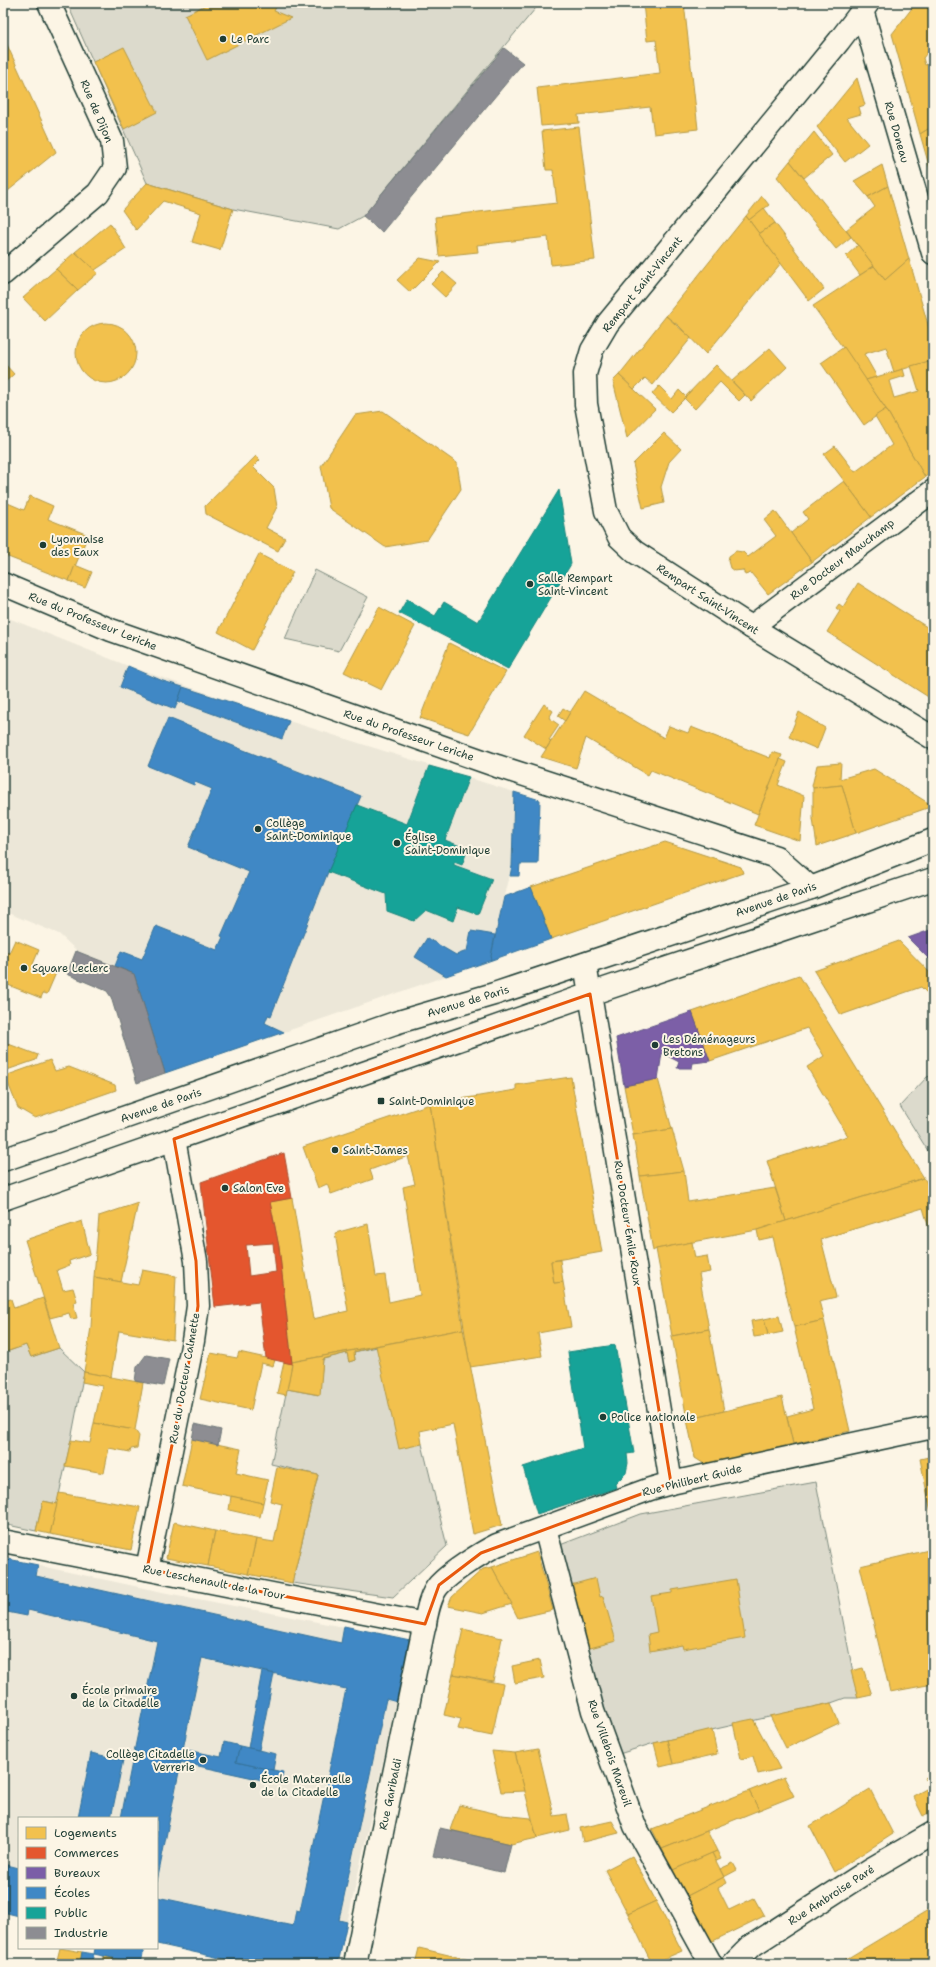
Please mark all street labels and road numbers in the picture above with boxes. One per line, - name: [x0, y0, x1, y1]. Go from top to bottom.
- street label: Rue de Dijon: [77, 77, 117, 145]
- street label: Rue Doneau: [881, 100, 912, 165]
- street label: Rempart Saint-Vincent: [599, 233, 686, 335]
- street label: Rue Docteur Mauchamp: [787, 515, 897, 603]
- street label: Rempart Saint-Vincent: [654, 561, 762, 638]
- street label: Rue du Professeur Leriche: [26, 589, 159, 654]
- street label: Rue du Professeur Leriche: [342, 706, 476, 765]
- street label: Avenue de Paris: [734, 879, 819, 920]
- street label: Avenue de Paris: [425, 982, 511, 1021]
- street label: Avenue de Paris: [119, 1085, 204, 1126]
- street label: Rue Docteur Émile Roux: [610, 1159, 646, 1287]
- street label: Rue du Docteur Calmette: [166, 1311, 203, 1445]
- street label: Rue Philibert Guide: [641, 1461, 744, 1500]
- street label: Rue Leschenault de la Tour: [141, 1561, 286, 1604]
- street label: Rue Villebois Mareuil: [584, 1698, 635, 1809]
- street label: Rue Garibaldi: [376, 1757, 405, 1831]
- street label: Rue Ambroise Paré: [785, 1862, 877, 1929]

